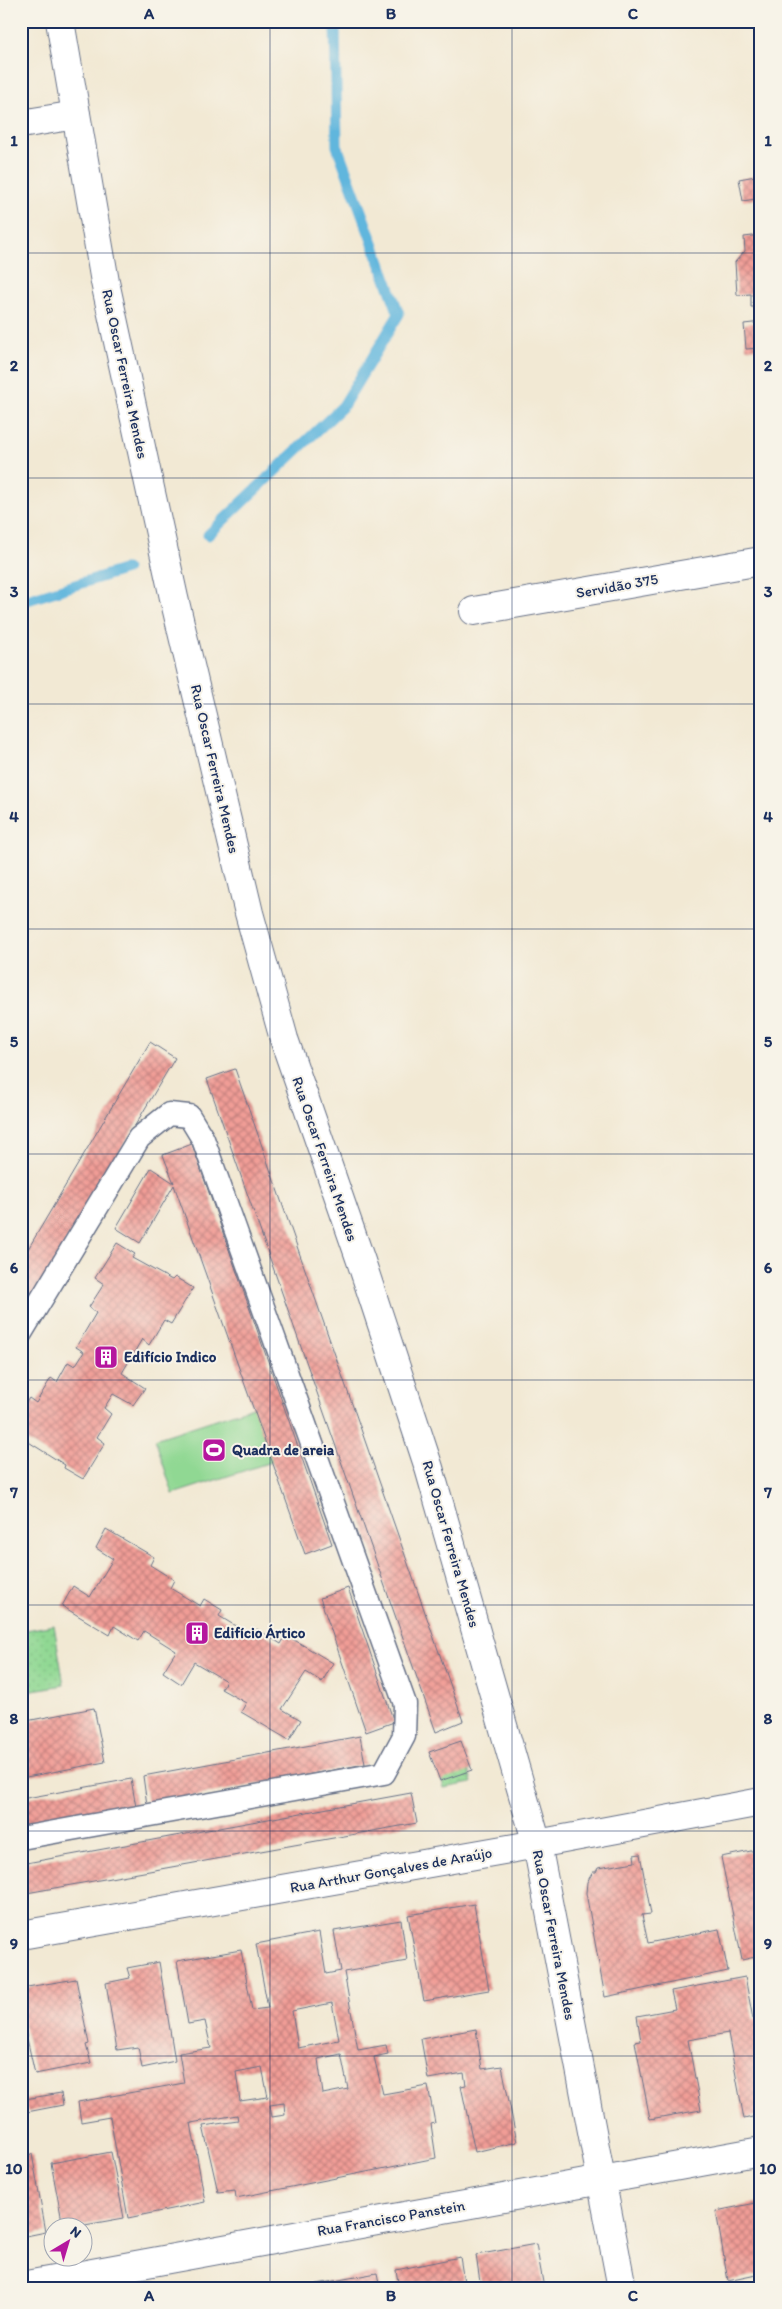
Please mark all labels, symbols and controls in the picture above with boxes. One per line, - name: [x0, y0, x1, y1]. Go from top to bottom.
- text: A: [143, 4, 155, 23]
- text: B: [386, 4, 397, 23]
- text: C: [628, 4, 639, 23]
- text: 1: [10, 131, 18, 150]
- text: 1: [764, 131, 772, 150]
- street label: Rua Oscar Ferreira Mendes: [98, 287, 152, 461]
- text: 2: [10, 356, 19, 375]
- text: 2: [764, 356, 773, 375]
- street label: Servidão 375: [575, 570, 659, 602]
- text: 3: [10, 582, 19, 601]
- text: 3: [764, 582, 773, 601]
- street label: Rua Oscar Ferreira Mendes: [187, 683, 243, 856]
- text: 4: [9, 807, 19, 826]
- text: 4: [763, 807, 773, 826]
- text: 5: [10, 1032, 19, 1051]
- text: 5: [764, 1032, 773, 1051]
- street label: Rua Oscar Ferreira Mendes: [288, 1074, 362, 1244]
- text: 6: [10, 1258, 19, 1277]
- text: 6: [764, 1258, 773, 1277]
- building icon: Edifício Indico: [93, 1344, 119, 1370]
- place label: Edifício Indico: [124, 1348, 217, 1366]
- sports icon: Quadra de areia: [201, 1437, 227, 1463]
- place label: Quadra de areia: [232, 1441, 335, 1459]
- street label: Rua Oscar Ferreira Mendes: [418, 1458, 484, 1630]
- text: 7: [9, 1483, 18, 1502]
- text: 7: [763, 1483, 772, 1502]
- building icon: Edifício Ártico: [184, 1620, 210, 1646]
- place label: Edifício Ártico: [214, 1624, 306, 1642]
- text: 8: [10, 1709, 19, 1728]
- text: 8: [764, 1709, 773, 1728]
- street label: Rua Arthur Gonçalves de Araújo: [288, 1843, 494, 1897]
- street label: Rua Oscar Ferreira Mendes: [529, 1848, 579, 2022]
- text: 9: [10, 1934, 18, 1953]
- text: 9: [764, 1934, 772, 1953]
- text: 10: [5, 2159, 23, 2178]
- text: 10: [759, 2159, 777, 2178]
- street label: Rua Francisco Panstein: [316, 2196, 467, 2240]
- north arrow: [42, 2216, 92, 2266]
- text: N: [67, 2223, 85, 2242]
- text: A: [143, 2286, 155, 2305]
- text: B: [386, 2286, 397, 2305]
- text: C: [628, 2286, 639, 2305]

